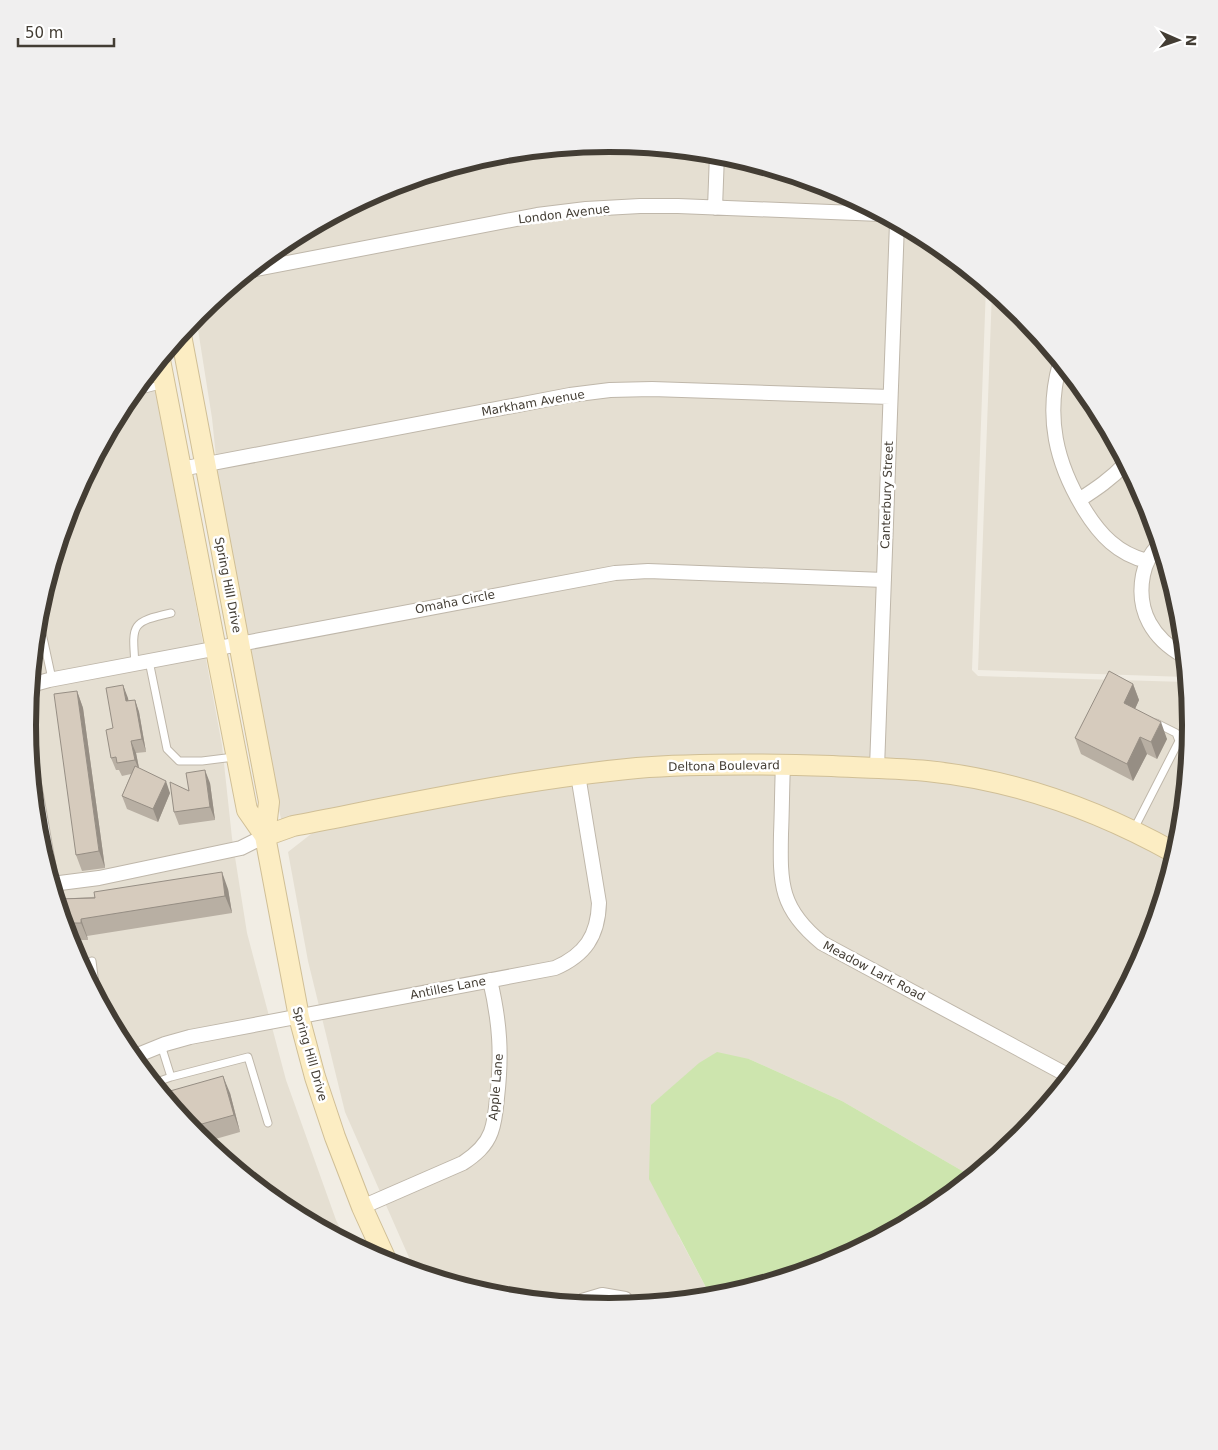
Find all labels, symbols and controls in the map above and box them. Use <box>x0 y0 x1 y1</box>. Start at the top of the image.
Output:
scale bar <box>18 15 114 47</box>
north arrow <box>1153 15 1203 65</box>
text: 50 m <box>25 24 63 42</box>
text: N <box>1183 34 1199 47</box>
street label: London Avenue <box>517 201 611 227</box>
street label: Markham Avenue <box>480 387 586 419</box>
street label: Canterbury Street <box>878 441 896 549</box>
street label: Spring Hill Drive <box>212 536 244 634</box>
street label: Omaha Circle <box>414 587 496 617</box>
street label: Deltona Boulevard <box>668 758 780 774</box>
street label: Meadow Lark Road <box>821 938 927 1004</box>
street label: Antilles Lane <box>409 974 487 1002</box>
street label: Spring Hill Drive <box>290 1005 330 1103</box>
street label: Apple Lane <box>486 1053 506 1121</box>

